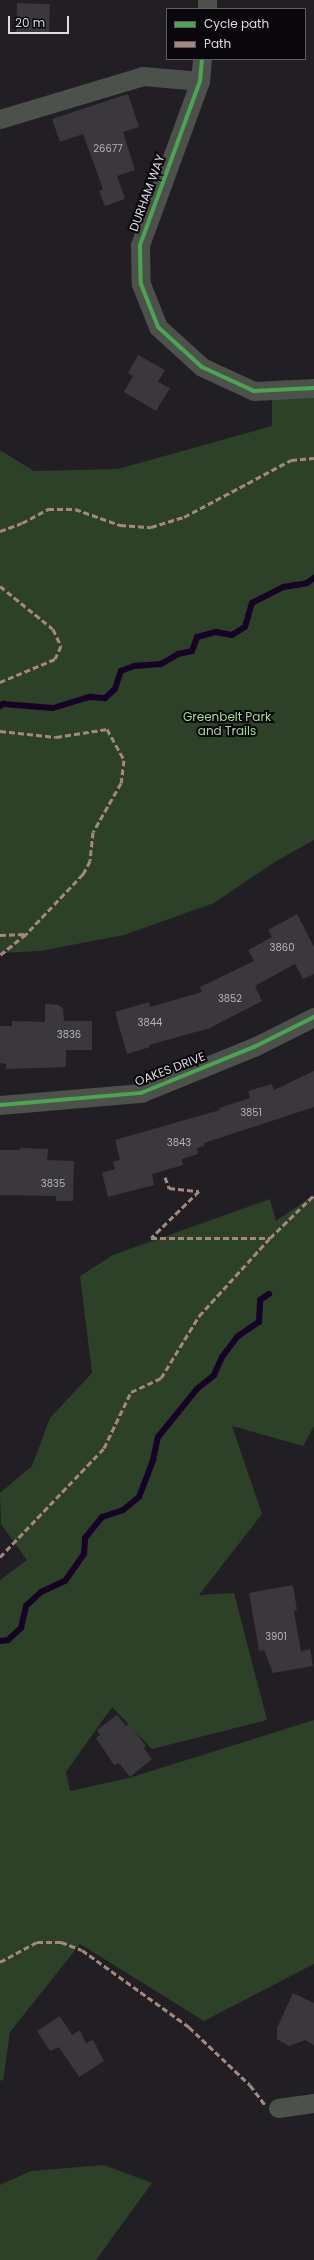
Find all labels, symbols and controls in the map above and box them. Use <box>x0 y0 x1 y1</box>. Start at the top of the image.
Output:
scale bar <box>10 8 71 34</box>
legend <box>166 8 306 60</box>
text: 20 m <box>15 14 45 31</box>
text: Cycle path <box>204 15 269 32</box>
text: Path <box>204 35 231 52</box>
house number: 26677 <box>93 143 123 155</box>
street label: DURHAM WAY <box>126 153 168 233</box>
park label: Greenbelt Park and Trails <box>183 710 271 738</box>
house number: 3860 <box>270 942 294 954</box>
house number: 3852 <box>218 993 242 1005</box>
house number: 3844 <box>138 1017 162 1029</box>
house number: 3836 <box>57 1029 81 1041</box>
street label: OAKES DRIVE <box>133 1049 207 1089</box>
house number: 3851 <box>240 1107 262 1119</box>
house number: 3843 <box>167 1137 191 1149</box>
house number: 3835 <box>41 1178 65 1190</box>
house number: 3901 <box>265 1631 287 1643</box>

